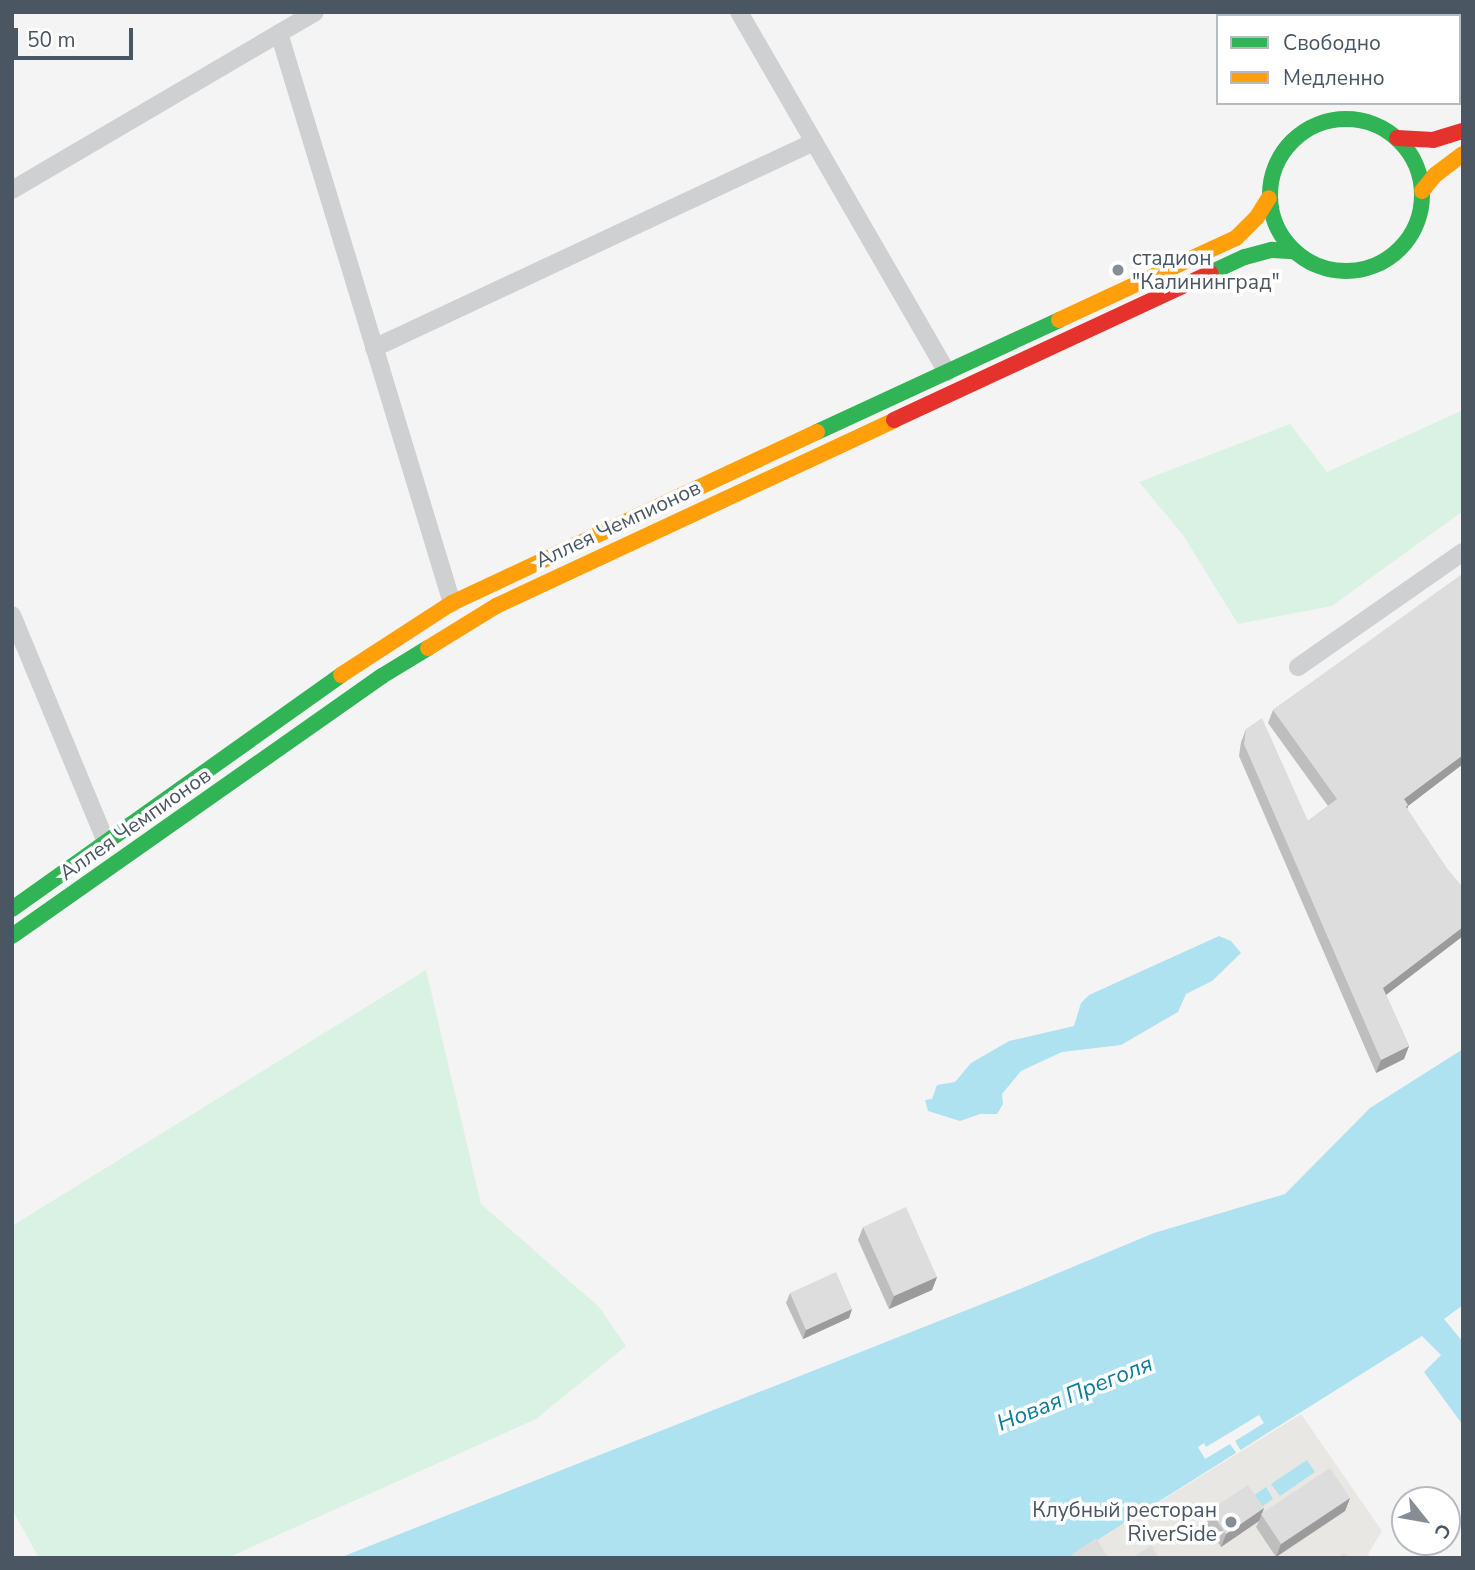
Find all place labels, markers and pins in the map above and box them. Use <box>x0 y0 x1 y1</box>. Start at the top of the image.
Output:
place label: стадион "Калининград" <box>1132 245 1280 295</box>
marker: стадион "Калининград" <box>1110 262 1126 278</box>
place label: Клубный ресторан RiverSide <box>1032 1497 1217 1547</box>
marker: Клубный ресторан RiverSide <box>1223 1514 1239 1530</box>

